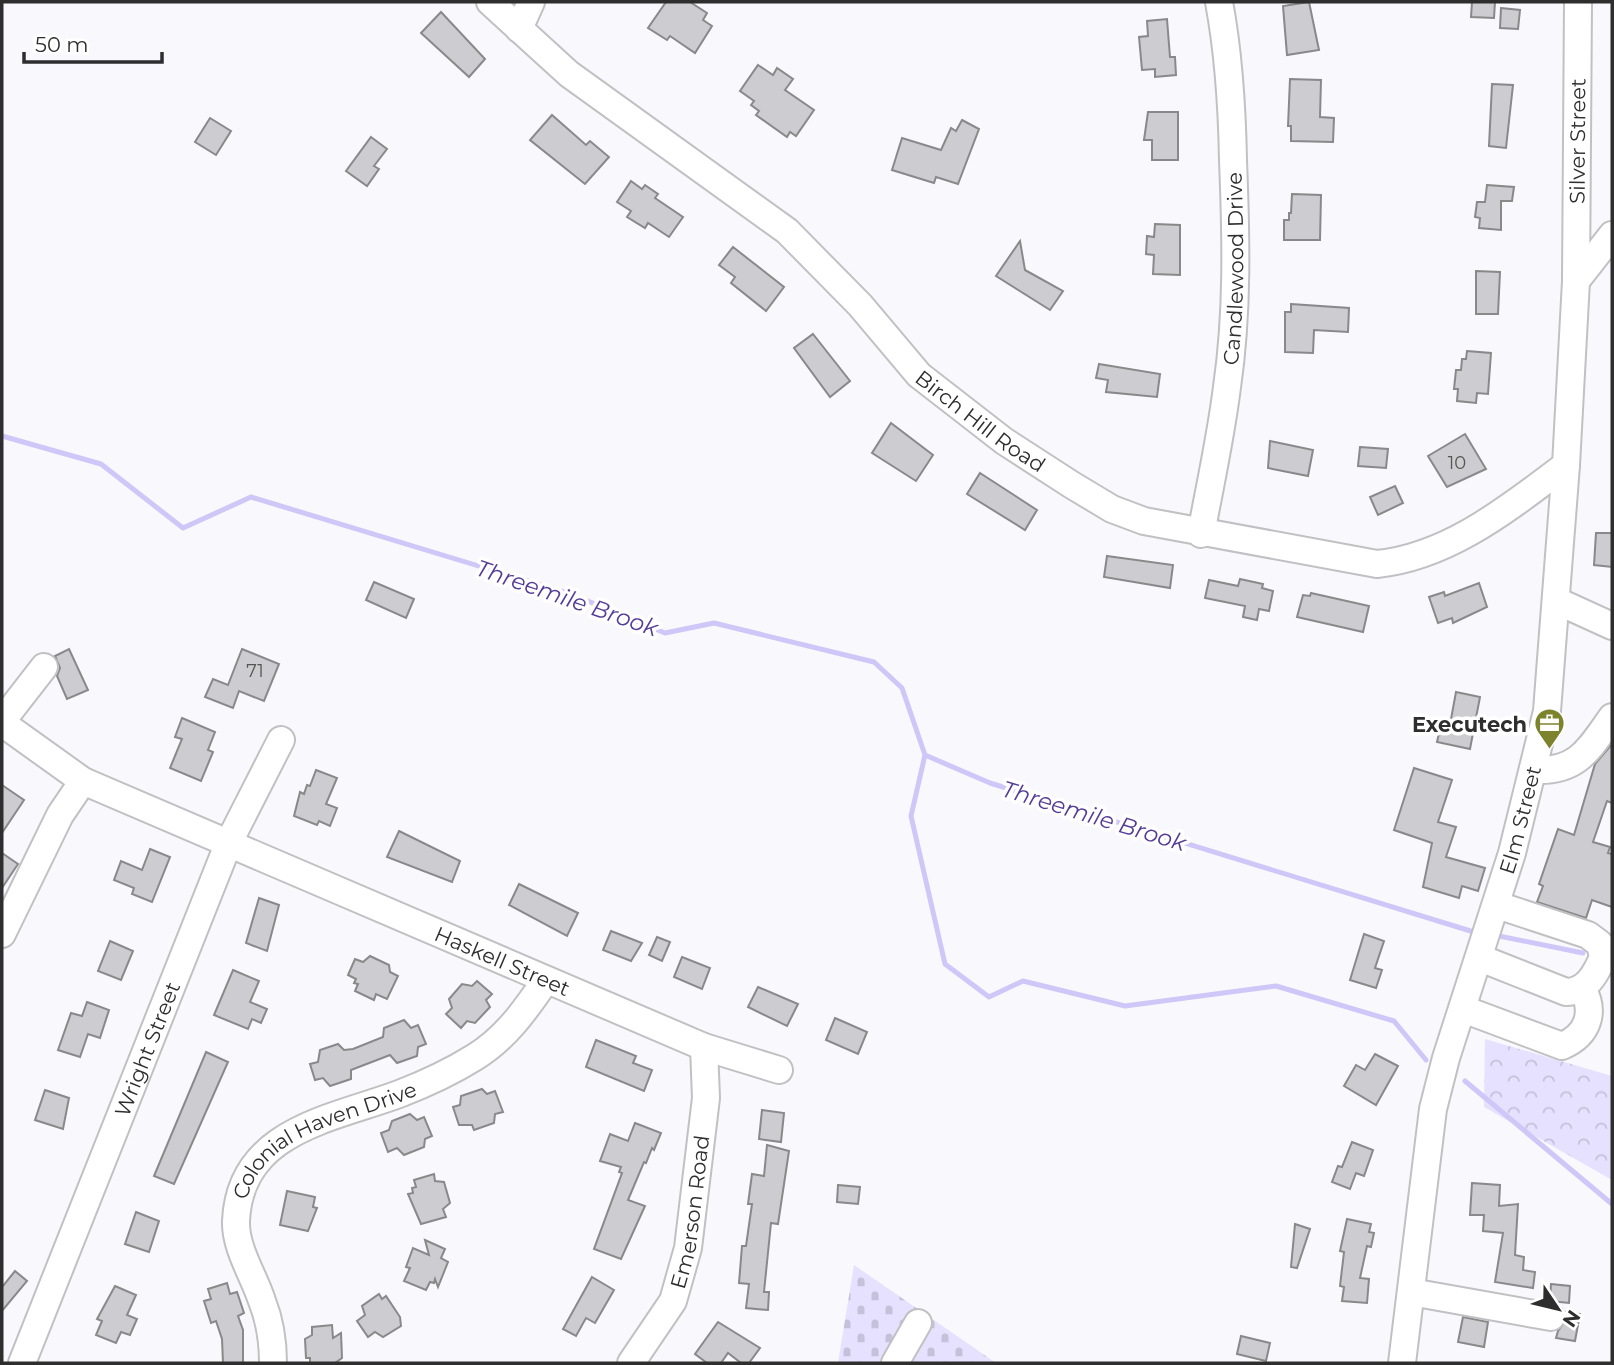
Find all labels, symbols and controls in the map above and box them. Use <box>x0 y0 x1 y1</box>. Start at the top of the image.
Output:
scale bar <box>24 21 163 65</box>
text: 50 m <box>35 32 89 57</box>
street label: Silver Street <box>1564 78 1590 204</box>
street label: Candlewood Drive <box>1217 172 1248 366</box>
street label: Birch Hill Road <box>911 365 1050 477</box>
house number: 10 <box>1448 452 1466 474</box>
water label: Threemile Brook <box>472 554 663 643</box>
house number: 71 <box>246 660 264 682</box>
office icon: Executech <box>1533 707 1567 751</box>
place label: Executech <box>1412 712 1527 737</box>
street label: Elm Street <box>1494 763 1546 877</box>
water label: Threemile Brook <box>999 775 1191 858</box>
street label: Haskell Street <box>431 921 574 1001</box>
street label: Wright Street <box>109 978 185 1120</box>
street label: Colonial Haven Drive <box>227 1076 420 1202</box>
street label: Emerson Road <box>665 1134 714 1292</box>
north arrow <box>1523 1274 1593 1344</box>
text: N <box>1558 1306 1585 1331</box>

